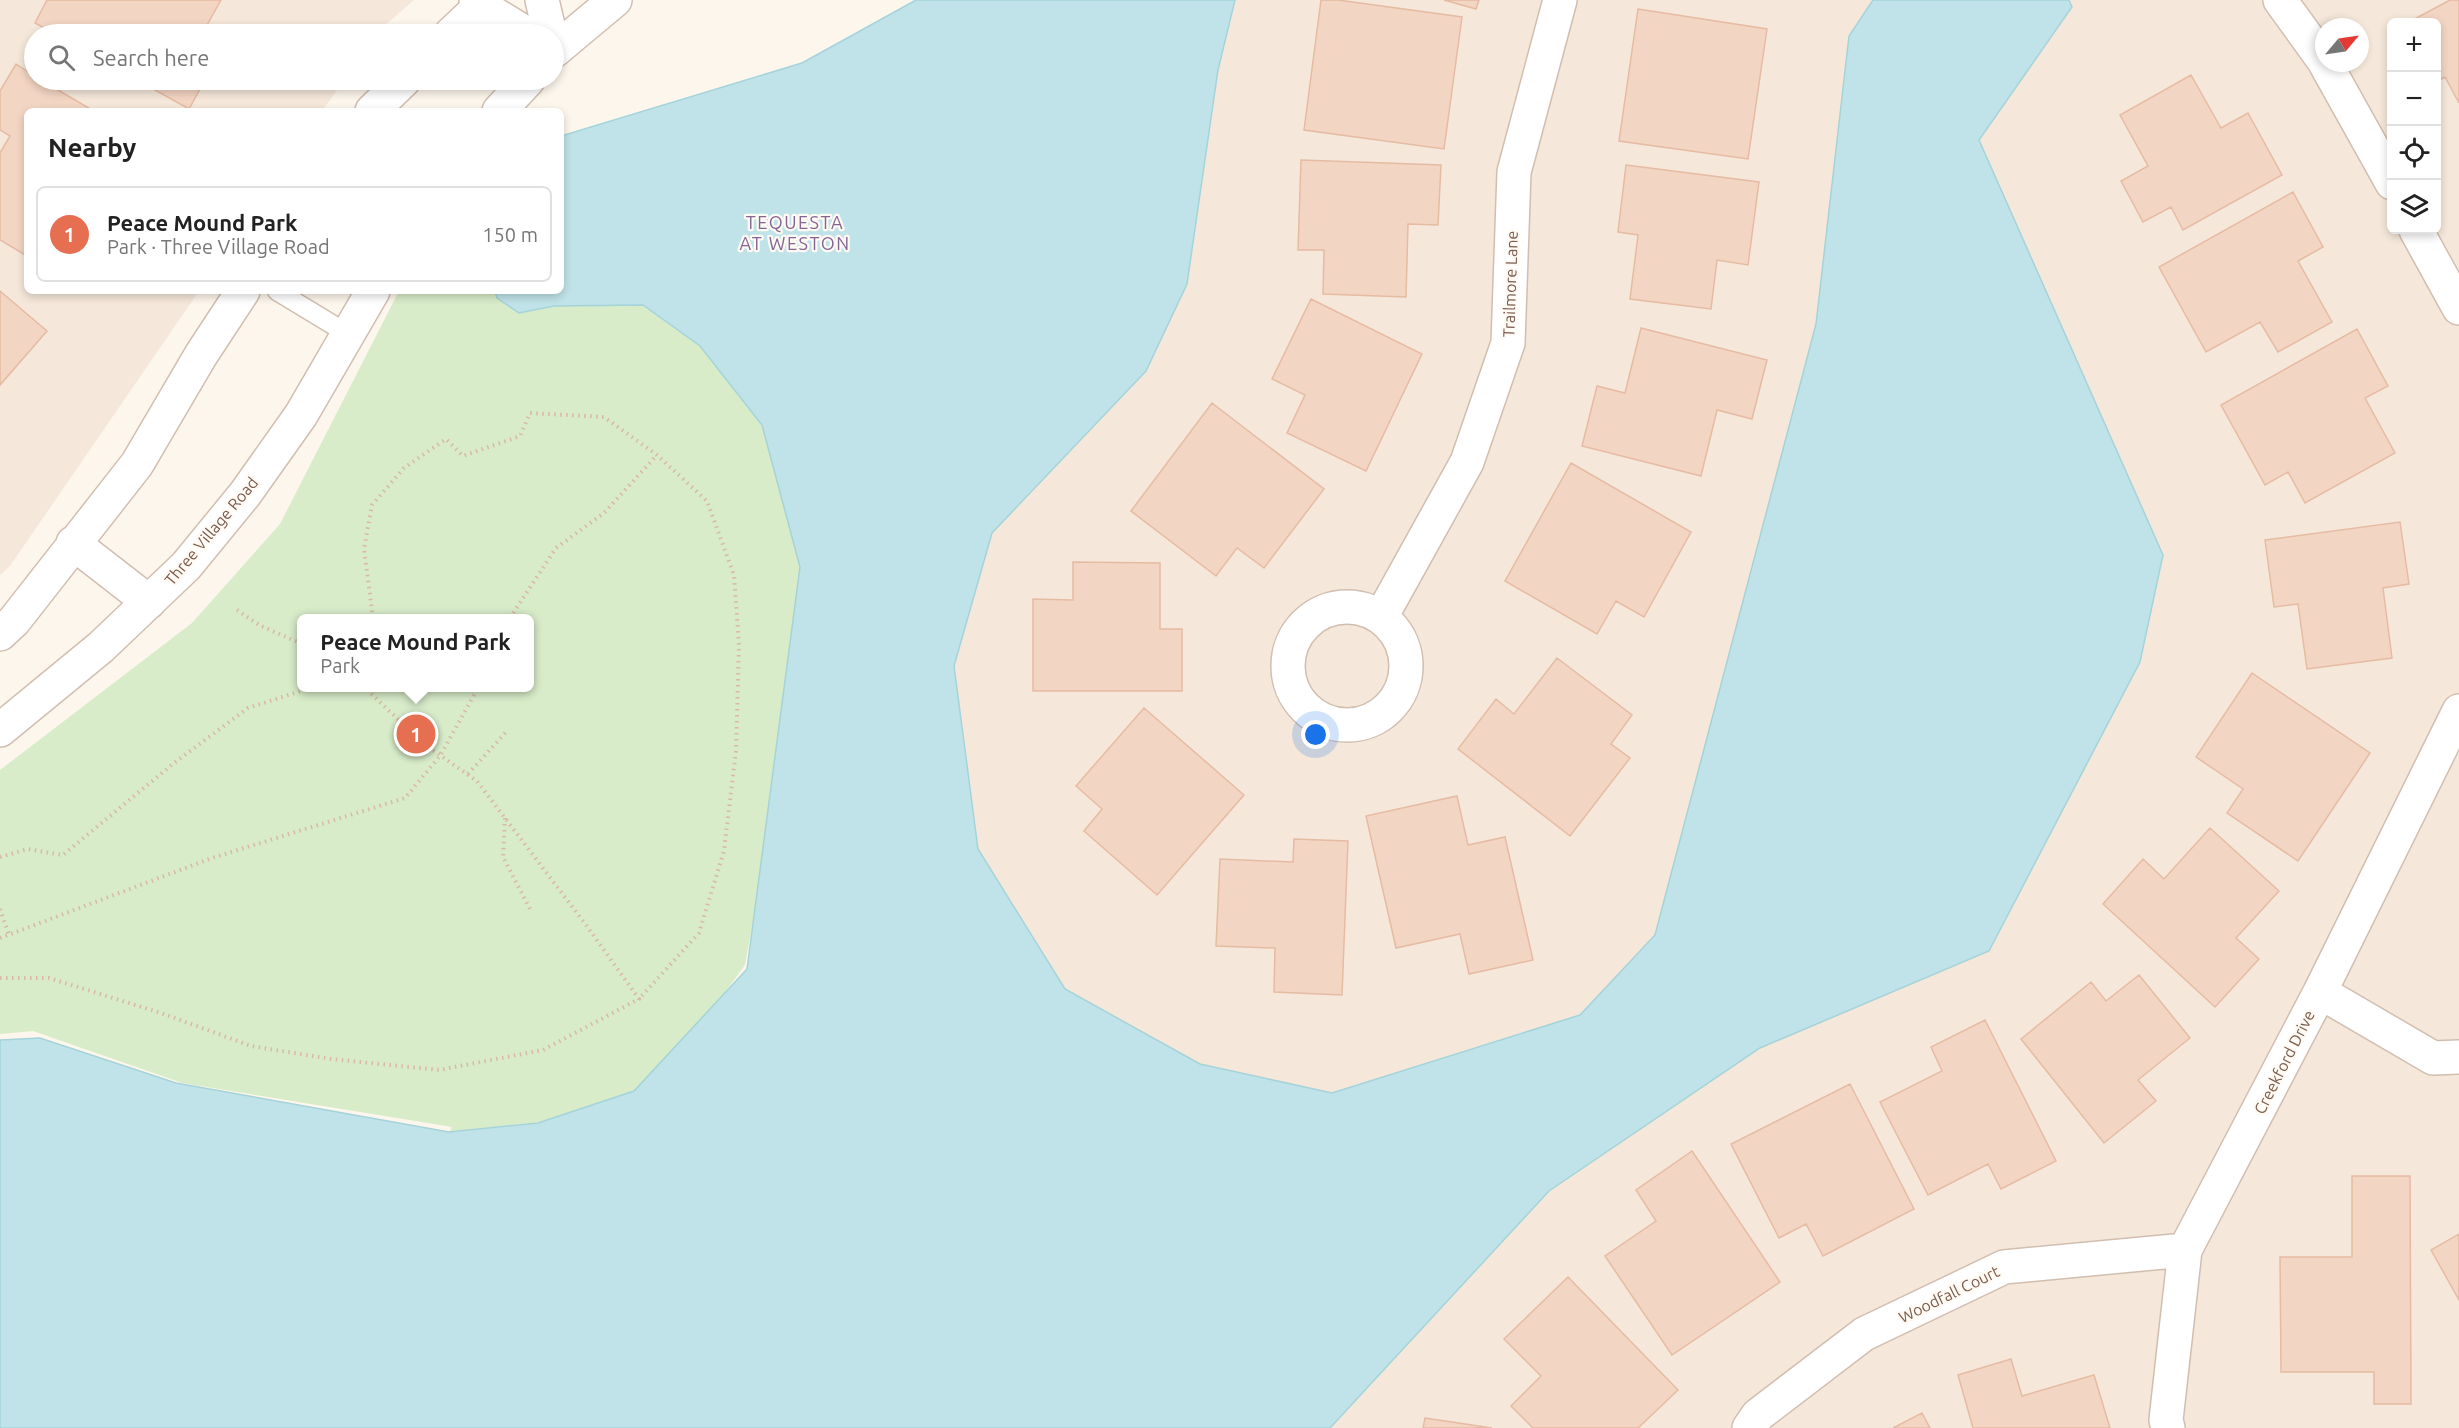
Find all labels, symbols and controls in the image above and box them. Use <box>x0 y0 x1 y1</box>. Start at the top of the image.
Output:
north arrow <box>2315 18 2369 72</box>
map controls <box>2387 18 2441 234</box>
button: + <box>2387 18 2441 72</box>
search box <box>24 24 564 90</box>
icon: search <box>45 41 78 74</box>
text: Search here <box>93 45 209 70</box>
button: − <box>2387 72 2441 126</box>
button: locate <box>2387 126 2441 180</box>
text: Nearby <box>48 133 136 162</box>
button: layers <box>2387 180 2441 234</box>
text: Peace Mound Park <box>107 210 297 235</box>
district label: TEQUESTA AT WESTON <box>740 212 851 253</box>
text: 1 <box>64 223 75 246</box>
text: 150 m <box>482 223 538 246</box>
street label: Trailmore Lane <box>1499 230 1521 338</box>
text: Park · Three Village Road <box>107 235 330 258</box>
street label: Three Village Road <box>161 473 261 589</box>
popup <box>297 614 534 692</box>
text: Peace Mound Park <box>320 629 511 654</box>
text: Park <box>320 654 360 677</box>
pin: 1 <box>396 712 436 756</box>
your location <box>1301 720 1330 749</box>
street label: Creekford Drive <box>2250 1007 2318 1117</box>
street label: Woodfall Court <box>1896 1262 2003 1326</box>

